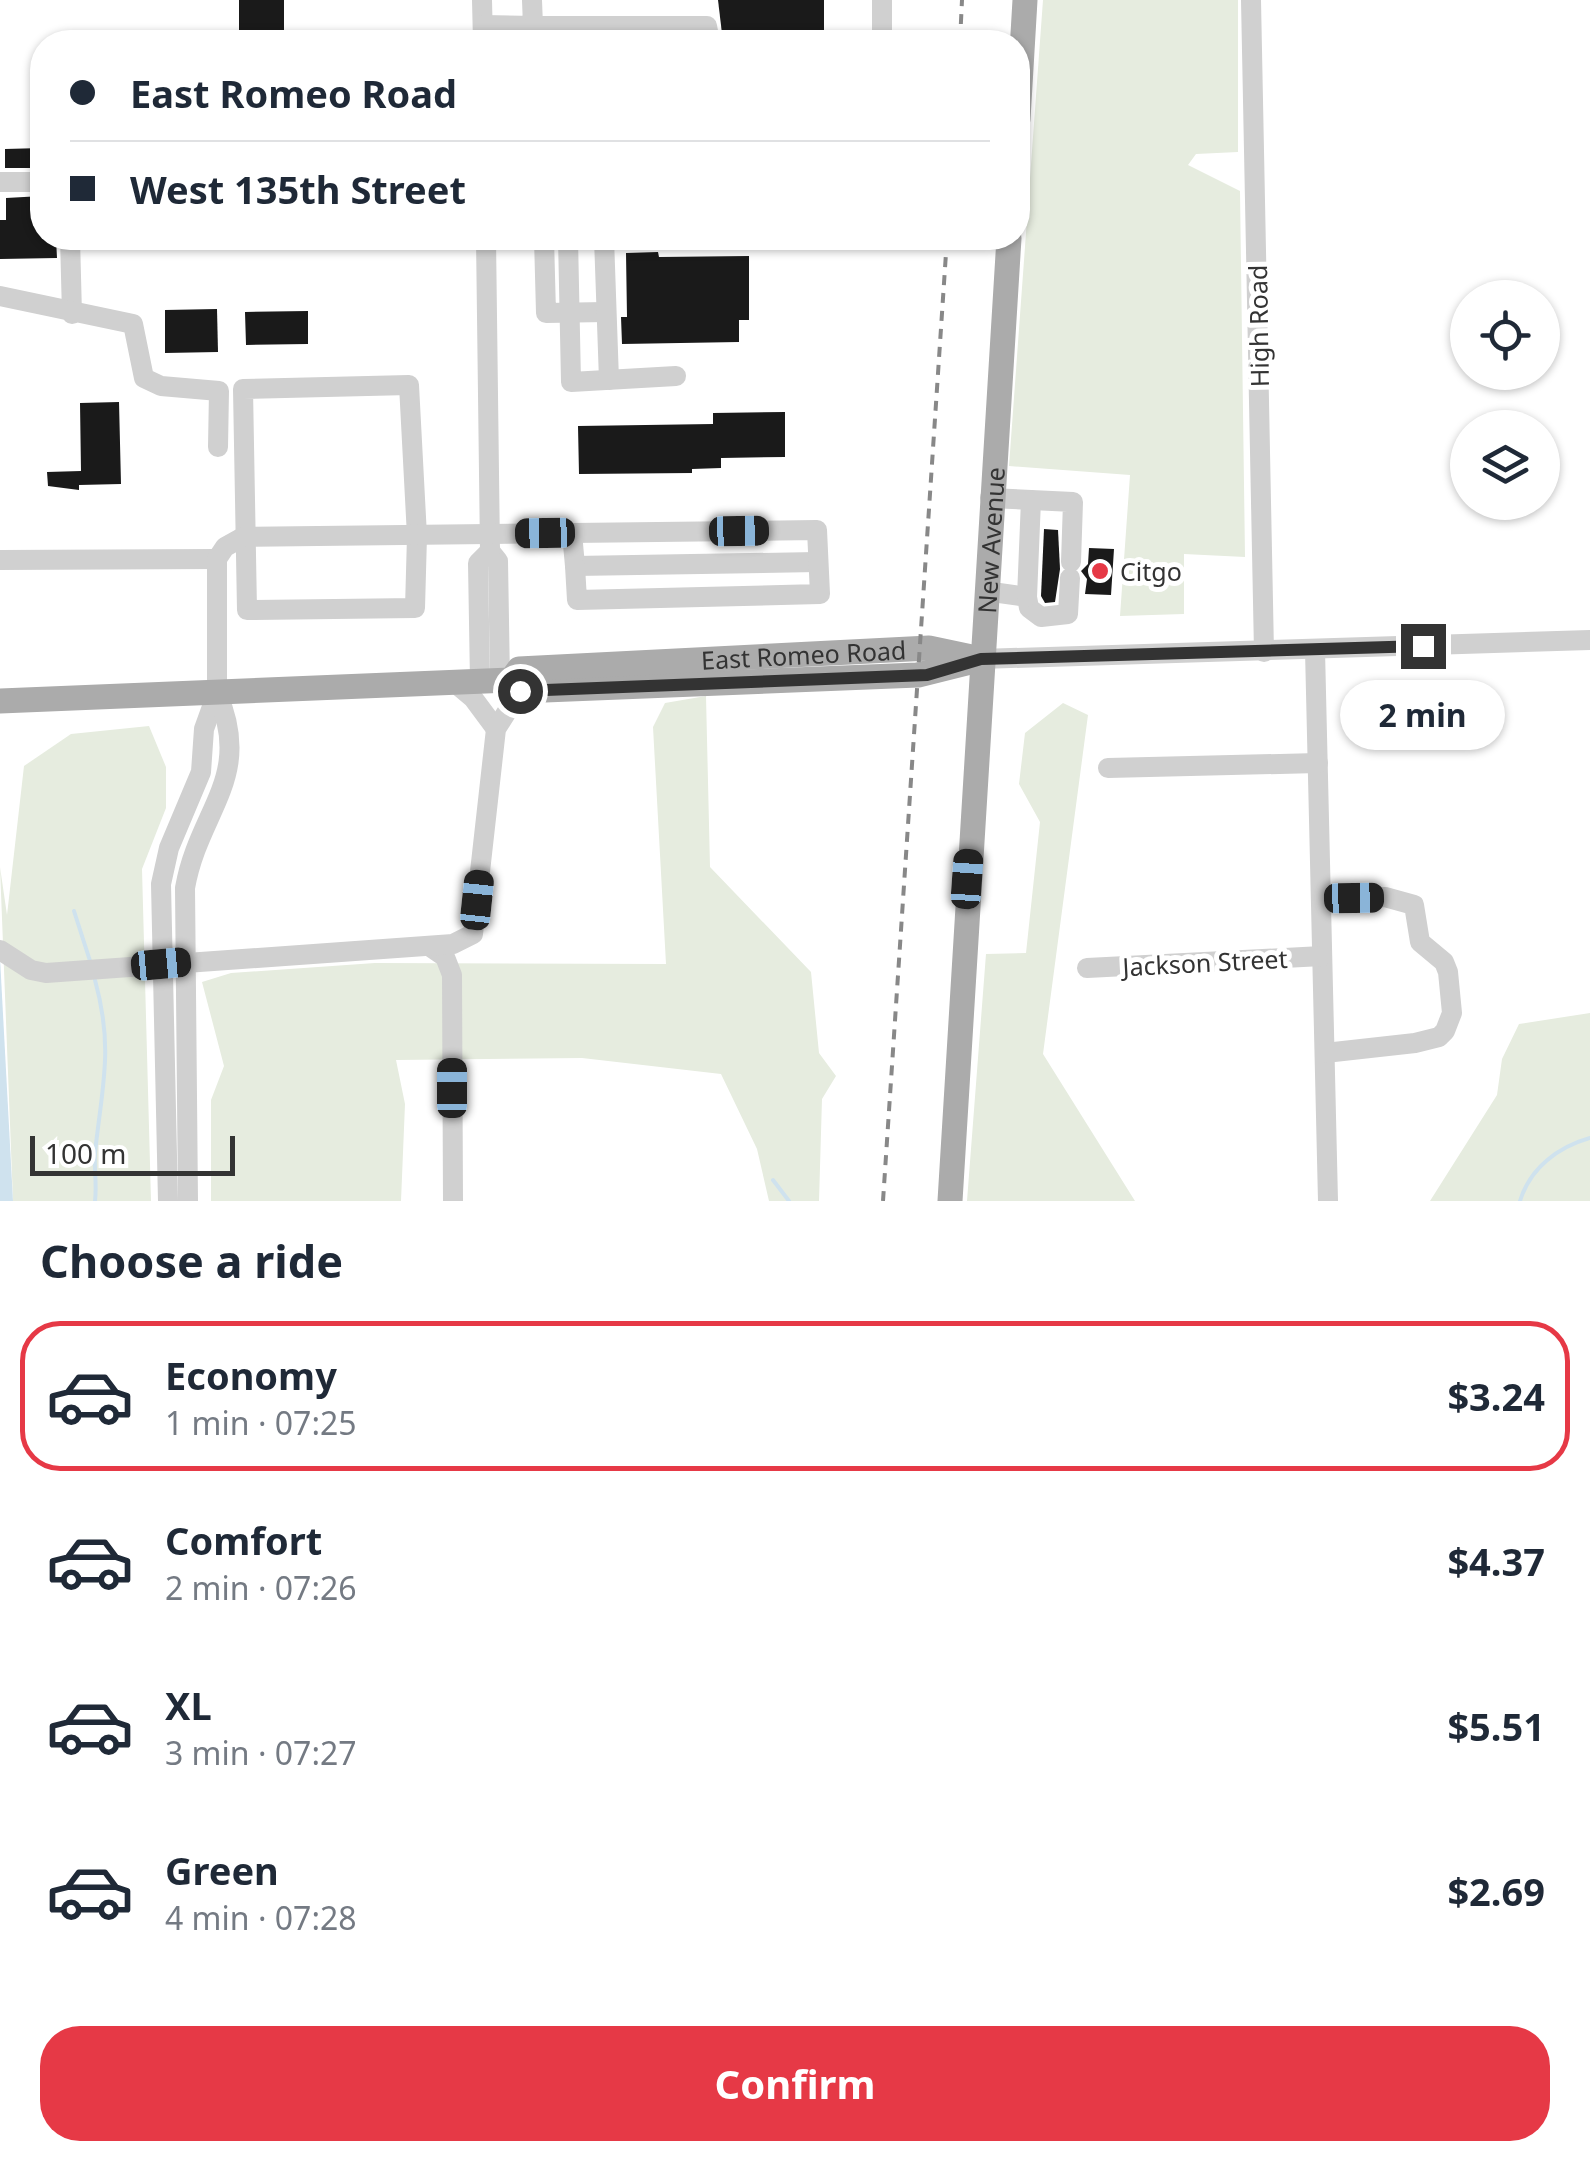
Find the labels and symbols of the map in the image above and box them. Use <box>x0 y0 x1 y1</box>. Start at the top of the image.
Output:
street label: High Road <box>1240 265 1276 387</box>
street label: New Avenue <box>969 466 1012 614</box>
car <box>709 515 769 547</box>
car <box>515 517 575 549</box>
place label: Citgo <box>1120 554 1182 588</box>
marker: Citgo <box>1089 560 1111 582</box>
route end <box>1401 624 1446 669</box>
street label: East Romeo Road <box>700 632 907 677</box>
route start <box>498 669 543 714</box>
callout: 2 min <box>1340 681 1506 751</box>
car <box>950 848 984 910</box>
car <box>459 869 495 931</box>
car <box>1324 882 1384 914</box>
street label: Jackson Street <box>1120 941 1288 983</box>
car <box>130 946 192 982</box>
car <box>437 1058 467 1118</box>
scale bar <box>30 1131 235 1176</box>

